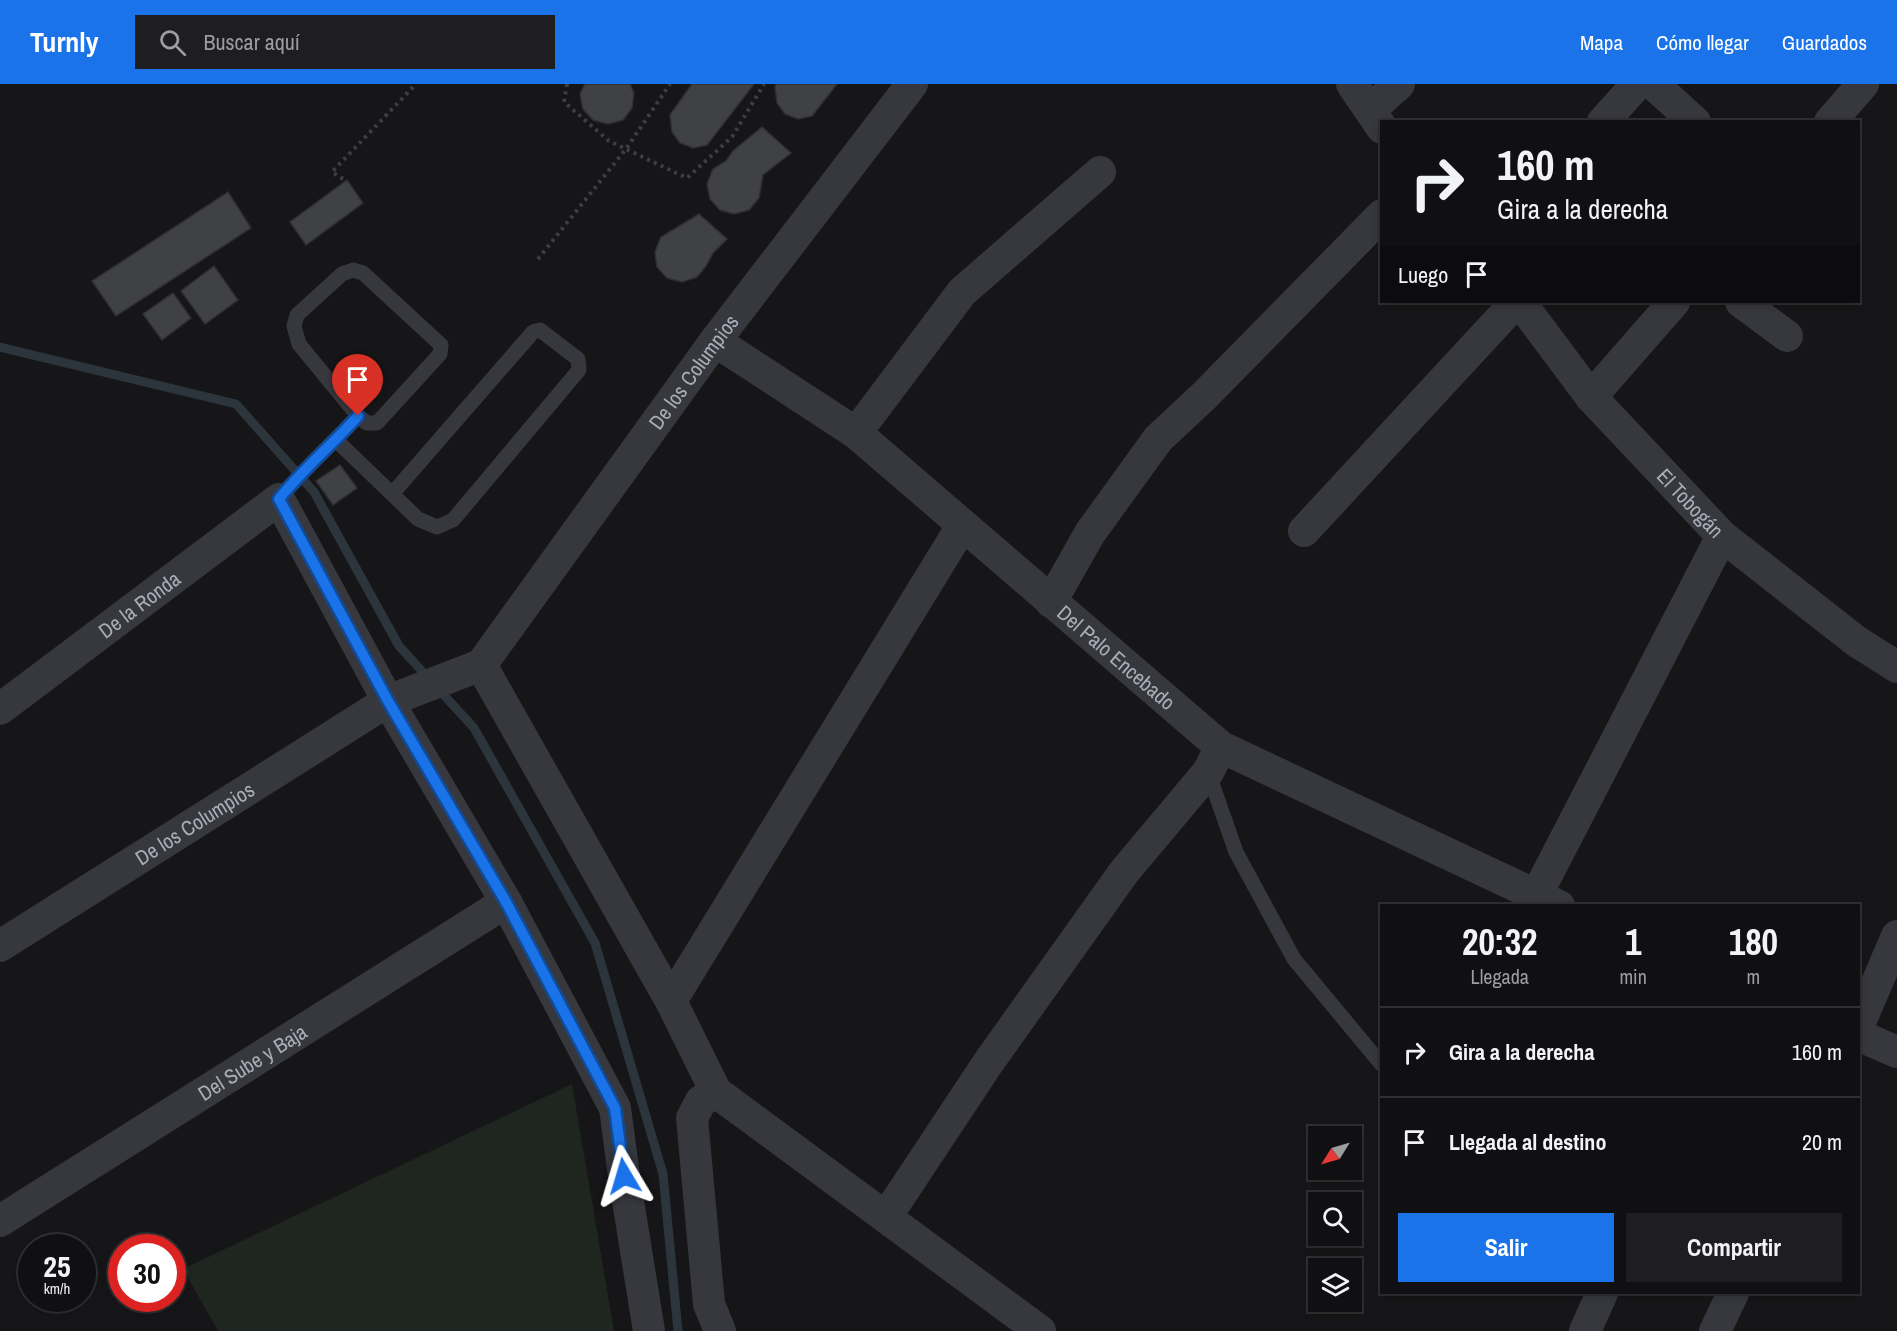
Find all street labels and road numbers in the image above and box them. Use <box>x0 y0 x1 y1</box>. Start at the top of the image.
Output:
street label: De los Columpios <box>641 308 745 435</box>
street label: El Tobogán <box>1651 462 1731 544</box>
street label: De la Ronda <box>92 564 186 645</box>
street label: Del Palo Encebado <box>1051 598 1182 716</box>
street label: De los Columpios <box>129 775 260 872</box>
street label: Del Sube y Baja <box>192 1017 312 1107</box>

